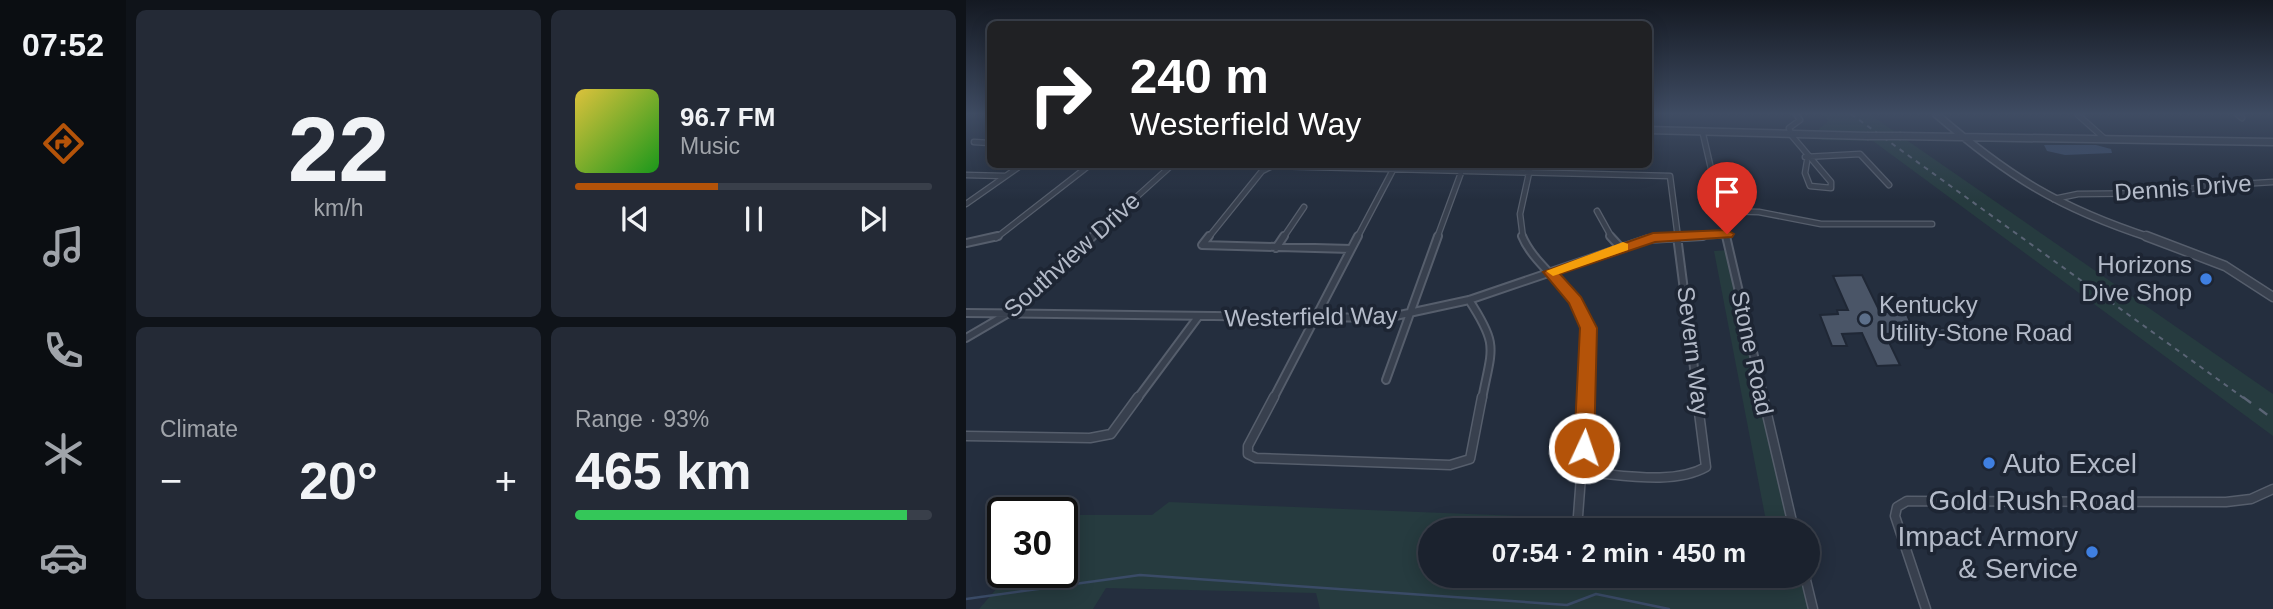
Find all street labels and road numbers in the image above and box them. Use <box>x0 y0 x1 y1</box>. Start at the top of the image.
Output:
street label: Dennis Drive <box>2113 169 2252 206</box>
street label: Southview Drive <box>998 187 1145 323</box>
street label: Severn Way <box>1672 285 1715 417</box>
street label: Stone Road <box>1726 288 1779 418</box>
street label: Westerfield Way <box>1224 301 1398 332</box>
street label: Gold Rush Road <box>1928 485 2136 516</box>

